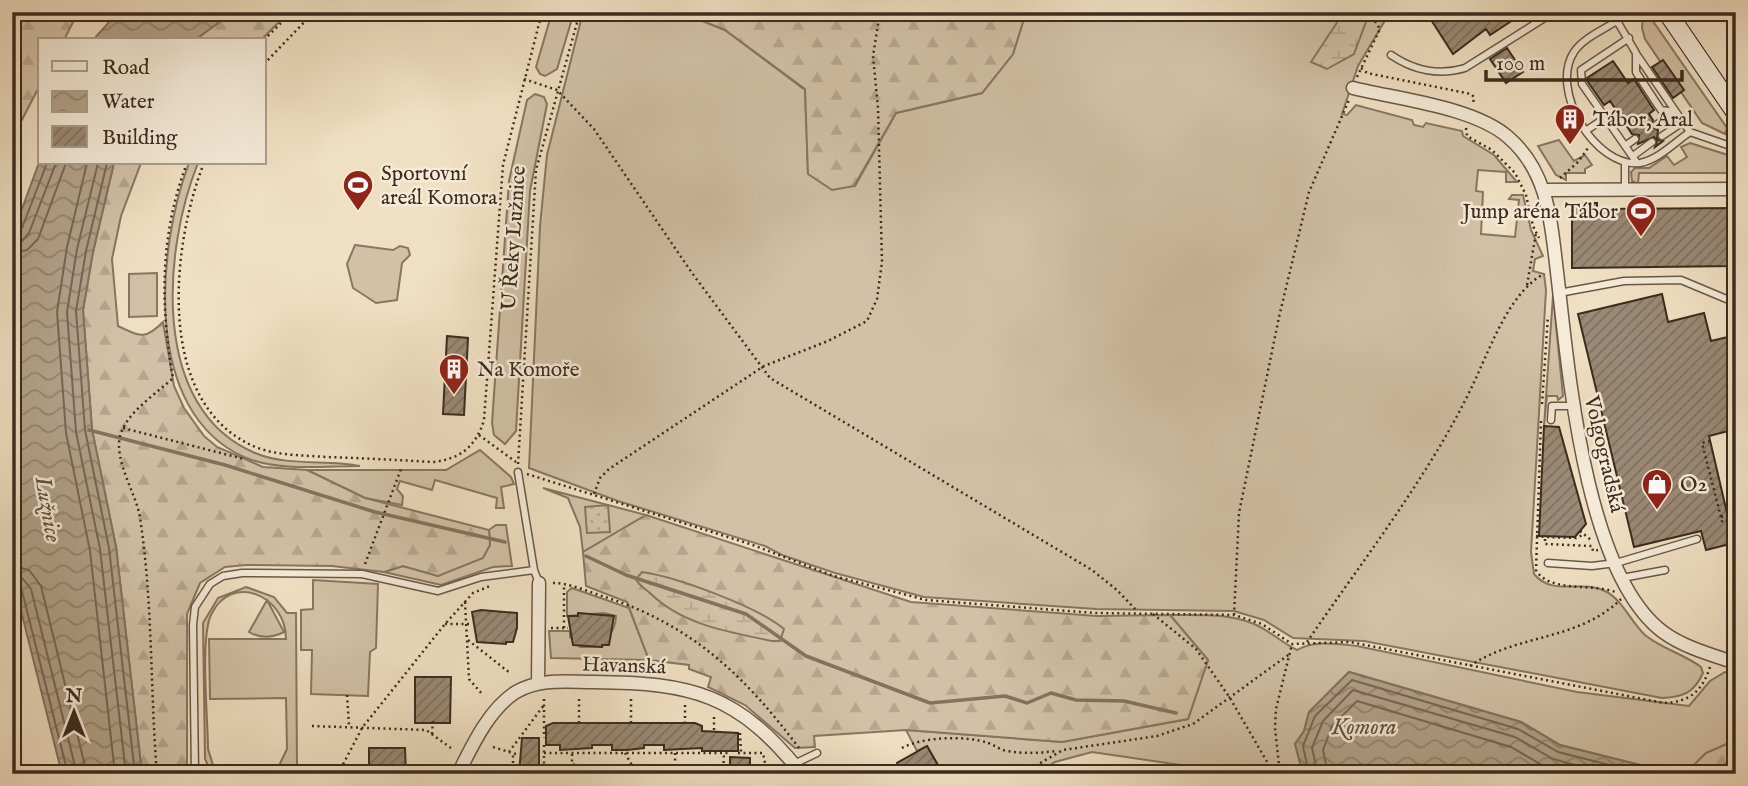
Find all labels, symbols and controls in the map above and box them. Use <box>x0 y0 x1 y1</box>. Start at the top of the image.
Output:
legend <box>38 38 266 164</box>
scale bar <box>1486 38 1682 82</box>
text: 100 m <box>1496 51 1545 78</box>
text: Road <box>102 55 150 82</box>
text: Water <box>102 89 155 116</box>
building icon: Tábor, Aral <box>1553 102 1587 146</box>
place label: Tábor, Aral <box>1593 107 1693 134</box>
text: Building <box>102 125 178 152</box>
place label: Sportovní areál Komora <box>381 161 498 212</box>
street label: U Řeky Lužnice <box>495 164 533 311</box>
sports icon: Sportovní areál Komora <box>341 168 375 212</box>
sports icon: Jump aréna Tábor <box>1624 194 1658 238</box>
place label: Jump aréna Tábor <box>1460 199 1618 226</box>
building icon: Na Komoře <box>437 352 471 396</box>
place label: Na Komoře <box>477 357 580 384</box>
street label: Volgogradská <box>1577 392 1630 516</box>
shop icon: O2 <box>1640 467 1674 511</box>
place label: O2 <box>1680 472 1707 499</box>
water label: Lužnice <box>27 473 68 545</box>
street label: Havanská <box>581 652 667 681</box>
north arrow <box>38 678 108 748</box>
text: N <box>65 685 83 709</box>
water label: Komora <box>1330 713 1397 742</box>

